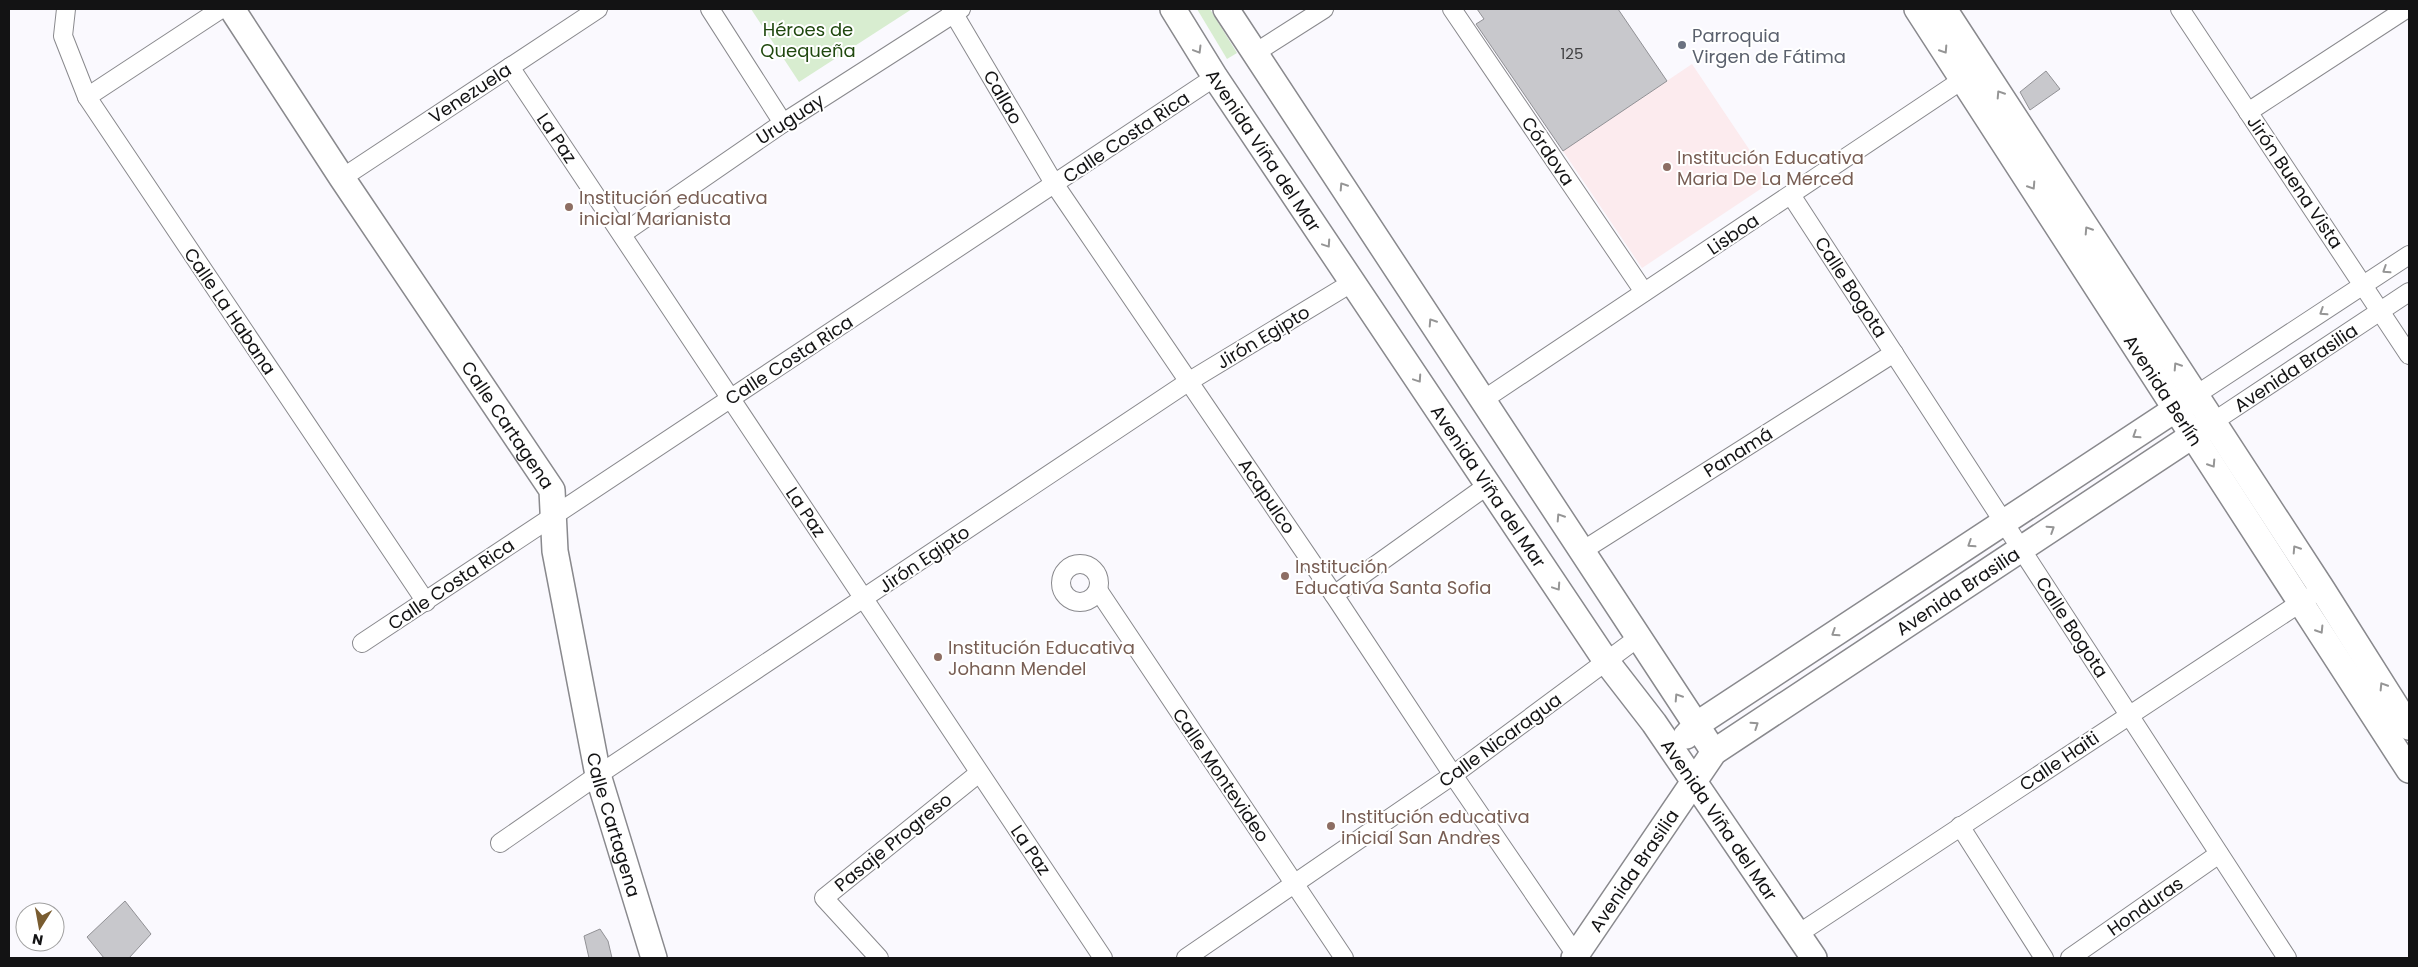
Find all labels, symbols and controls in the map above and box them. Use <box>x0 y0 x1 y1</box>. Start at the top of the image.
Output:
park label: Héroes de Quequeña <box>760 17 856 63</box>
place label: Parroquia Virgen de Fátima <box>1692 23 1846 69</box>
marker: Parroquia Virgen de Fátima <box>1676 39 1688 51</box>
house number: 125 <box>1561 43 1583 64</box>
one-way arrow <box>1937 44 1947 53</box>
one-way arrow <box>1192 45 1202 54</box>
street label: Venezuela <box>424 57 516 129</box>
street label: Avenida Viña del Mar <box>1201 64 1328 237</box>
street label: Callao <box>978 65 1028 129</box>
street label: Calle Costa Rica <box>1058 85 1194 189</box>
street label: Uruguay <box>751 88 829 150</box>
one-way arrow <box>1996 90 2006 99</box>
street label: La Paz <box>531 108 583 168</box>
street label: Jirón Buena Vista <box>2241 111 2349 253</box>
street label: Córdova <box>1516 112 1580 190</box>
place label: Institución Educativa Maria De La Merced <box>1677 145 1864 191</box>
marker: Institución Educativa Maria De La Merced <box>1661 161 1673 173</box>
one-way arrow <box>2026 180 2035 190</box>
one-way arrow <box>1340 183 1349 192</box>
place label: Institución educativa inicial Marianista <box>579 185 768 231</box>
marker: Institución educativa inicial Marianista <box>563 201 575 213</box>
street label: Lisboa <box>1702 208 1764 260</box>
one-way arrow <box>2085 226 2095 235</box>
street label: Calle Bogota <box>1809 232 1893 342</box>
one-way arrow <box>1321 238 1330 248</box>
street label: Calle La Habana <box>178 243 282 379</box>
one-way arrow <box>2383 264 2392 273</box>
street label: Jirón Egipto <box>1212 299 1314 375</box>
one-way arrow <box>2319 306 2328 315</box>
street label: Calle Costa Rica <box>720 309 858 411</box>
street label: Avenida Brasilia <box>2229 317 2362 417</box>
one-way arrow <box>1429 319 1439 328</box>
street label: Avenida Berlín <box>2118 330 2209 451</box>
street label: Calle Cartagena <box>456 356 560 494</box>
one-way arrow <box>2174 363 2183 372</box>
one-way arrow <box>1411 374 1421 383</box>
street label: Avenida Viña del Mar <box>1425 400 1552 572</box>
street label: Panamá <box>1699 421 1777 483</box>
one-way arrow <box>2132 429 2141 438</box>
street label: Acapulco <box>1233 453 1301 539</box>
one-way arrow <box>2206 459 2216 468</box>
street label: La Paz <box>780 482 832 542</box>
one-way arrow <box>1557 513 1566 522</box>
street label: Jirón Egipto <box>874 519 974 599</box>
one-way arrow <box>2045 526 2054 535</box>
street label: Calle Costa Rica <box>383 532 519 636</box>
one-way arrow <box>1967 538 1977 547</box>
street label: Avenida Brasilia <box>1891 541 2024 641</box>
one-way arrow <box>2293 545 2302 554</box>
place label: Institución Educativa Santa Sofia <box>1295 554 1491 600</box>
marker: Institución Educativa Santa Sofia <box>1279 570 1291 582</box>
street label: Calle Bogota <box>2030 572 2114 682</box>
one-way arrow <box>1550 582 1560 591</box>
one-way arrow <box>2313 624 2323 633</box>
one-way arrow <box>1832 627 1841 637</box>
place label: Institución Educativa Johann Mendel <box>948 635 1135 681</box>
marker: Institución Educativa Johann Mendel <box>932 651 944 663</box>
one-way arrow <box>2380 682 2389 691</box>
street label: Calle Nicaragua <box>1434 687 1566 793</box>
one-way arrow <box>1674 693 1684 702</box>
street label: Calle Montevideo <box>1167 703 1275 847</box>
one-way arrow <box>1749 722 1758 731</box>
street label: Calle Haiti <box>2014 725 2104 797</box>
street label: Avenida Viña del Mar <box>1656 734 1784 906</box>
street label: Calle Cartagena <box>581 750 647 900</box>
street label: Pasaje Progreso <box>829 787 957 897</box>
place label: Institución educativa inicial San Andres <box>1341 804 1530 850</box>
street label: Avenida Brasilia <box>1583 804 1684 937</box>
street label: La Paz <box>1005 820 1057 880</box>
marker: Institución educativa inicial San Andres <box>1325 820 1337 832</box>
street label: Honduras <box>2102 871 2188 941</box>
north arrow <box>15 902 65 952</box>
text: N <box>30 929 45 951</box>

